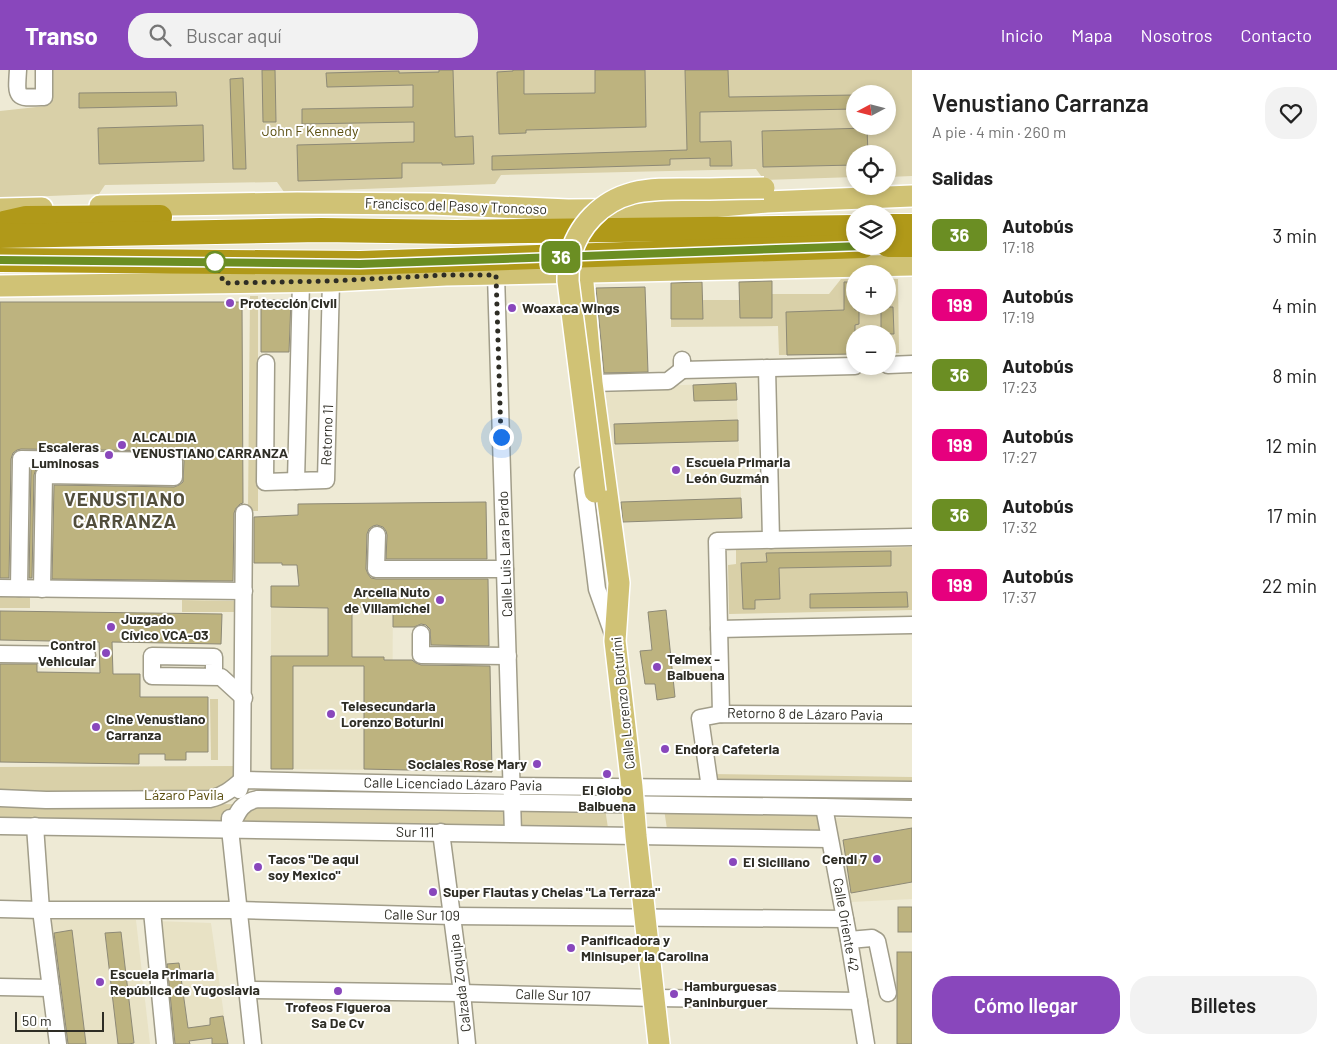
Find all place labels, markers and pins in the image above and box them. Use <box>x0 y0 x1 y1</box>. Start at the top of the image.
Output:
unlabelled marker <box>204 251 226 273</box>
place label: Protección Civil <box>240 294 337 311</box>
marker: Protección Civil <box>224 297 236 309</box>
place label: Woaxaca Wings <box>522 299 620 316</box>
marker: Woaxaca Wings <box>506 302 518 314</box>
place label: ALCALDIA VENUSTIANO CARRANZA <box>132 428 289 461</box>
place label: Escaleras Luminosas <box>31 438 99 471</box>
marker: ALCALDIA VENUSTIANO CARRANZA <box>116 439 128 451</box>
marker: Escaleras Luminosas <box>103 449 115 461</box>
place label: Escuela Primaria León Guzmán <box>686 453 790 486</box>
marker: Escuela Primaria León Guzmán <box>670 464 682 476</box>
place label: Arcelia Nuto de Villamichel <box>344 583 430 616</box>
marker: Arcelia Nuto de Villamichel <box>434 594 446 606</box>
place label: Juzgado Cívico VCA-03 <box>121 610 209 643</box>
marker: Juzgado Cívico VCA-03 <box>105 621 117 633</box>
place label: Control Vehicular <box>38 636 97 669</box>
marker: Control Vehicular <box>100 647 112 659</box>
place label: Telmex - Balbuena <box>667 650 725 683</box>
marker: Telmex - Balbuena <box>651 661 663 673</box>
place label: Telesecundaria Lorenzo Boturini <box>341 697 444 730</box>
marker: Telesecundaria Lorenzo Boturini <box>325 708 337 720</box>
place label: Cine Venustiano Carranza <box>106 710 206 743</box>
marker: Cine Venustiano Carranza <box>90 721 102 733</box>
place label: Endora Cafeteria <box>675 740 779 757</box>
marker: Endora Cafeteria <box>659 743 671 755</box>
place label: Sociales Rose Mary <box>408 755 527 772</box>
marker: Sociales Rose Mary <box>531 758 543 770</box>
marker: El Globo Balbuena <box>601 768 613 780</box>
place label: El Globo Balbuena <box>578 781 636 814</box>
place label: Tacos "De aqui soy Mexico" <box>268 850 359 883</box>
place label: Cendi 7 <box>822 850 867 867</box>
place label: El Siciliano <box>743 853 810 870</box>
marker: Cendi 7 <box>871 853 883 865</box>
marker: El Siciliano <box>727 856 739 868</box>
marker: Tacos "De aqui soy Mexico" <box>252 861 264 873</box>
place label: Super Flautas y Chelas "La Terraza" <box>443 883 660 900</box>
marker: Super Flautas y Chelas "La Terraza" <box>427 886 439 898</box>
place label: Panificadora y Minisuper la Carolina <box>581 931 709 964</box>
marker: Panificadora y Minisuper la Carolina <box>565 942 577 954</box>
place label: Escuela Primaria República de Yugoslavia <box>110 965 260 998</box>
marker: Escuela Primaria República de Yugoslavia <box>94 976 106 988</box>
place label: Hamburguesas Paninburguer <box>684 977 777 1010</box>
marker: Trofeos Figueroa Sa De Cv <box>332 985 344 997</box>
marker: Hamburguesas Paninburguer <box>668 988 680 1000</box>
place label: Trofeos Figueroa Sa De Cv <box>285 998 391 1031</box>

